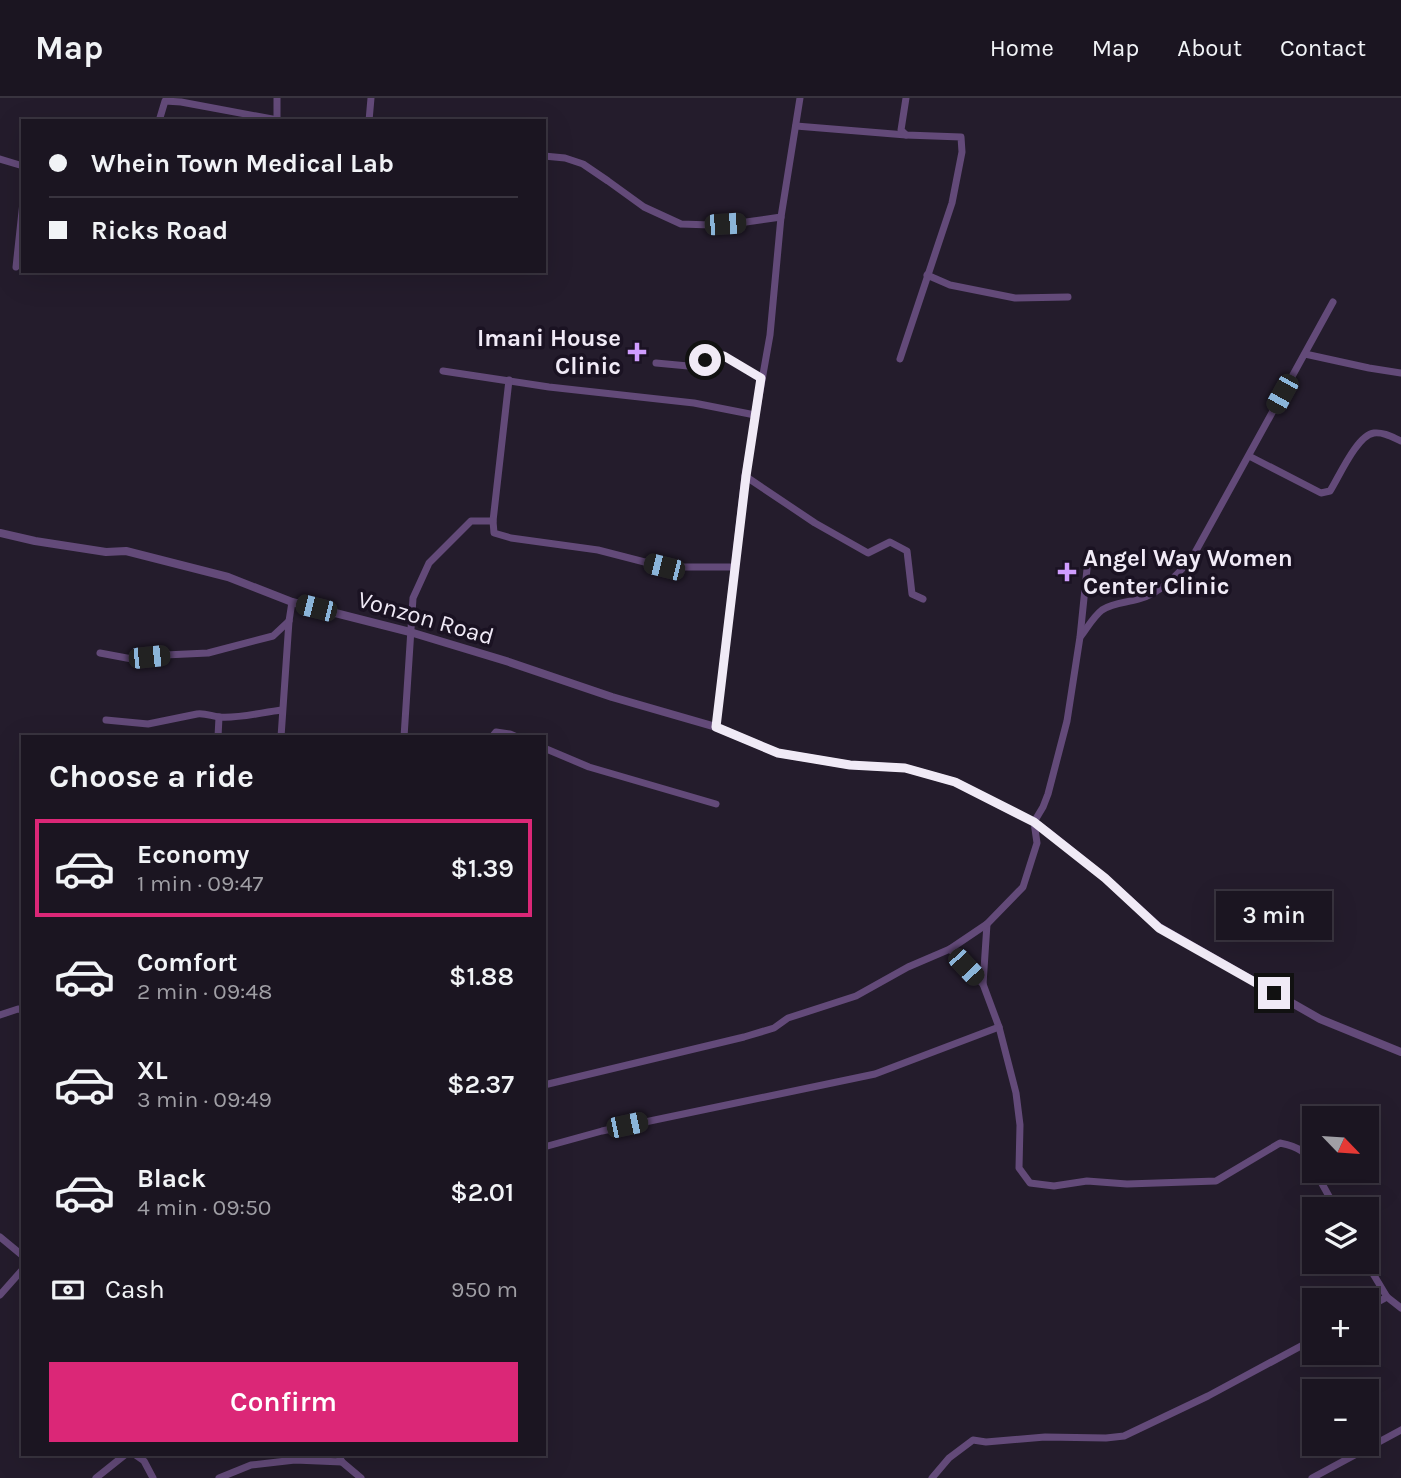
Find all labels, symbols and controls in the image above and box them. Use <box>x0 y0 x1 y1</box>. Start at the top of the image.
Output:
text: Map <box>35 29 103 67</box>
text: Home <box>990 34 1054 62</box>
text: Map <box>1092 34 1139 62</box>
text: About <box>1177 34 1242 62</box>
text: Contact <box>1280 34 1366 62</box>
text: Whein Town Medical Lab <box>91 148 394 179</box>
car <box>704 212 747 236</box>
text: Ricks Road <box>91 215 228 246</box>
place label: Imani House Clinic <box>477 324 621 380</box>
marker: Imani House Clinic <box>627 342 647 362</box>
route start <box>689 344 721 376</box>
car <box>1263 371 1302 417</box>
place label: Angel Way Women Center Clinic <box>1083 544 1293 600</box>
car <box>642 552 687 582</box>
marker: Angel Way Women Center Clinic <box>1057 562 1077 582</box>
street label: Vonzon Road <box>355 585 497 651</box>
car <box>294 593 339 623</box>
car <box>128 644 171 670</box>
text: Choose a ride <box>49 758 254 795</box>
icon: car <box>53 837 116 900</box>
text: Economy <box>137 839 249 870</box>
text: $1.39 <box>450 853 514 884</box>
text: 1 min · 09:47 <box>137 870 263 897</box>
callout: 3 min <box>1216 892 1332 940</box>
text: 3 min <box>1242 902 1306 929</box>
car <box>944 944 989 990</box>
icon: car <box>53 945 116 1008</box>
text: Comfort <box>137 947 238 978</box>
text: $1.88 <box>449 961 514 992</box>
route end <box>1258 977 1290 1009</box>
text: 2 min · 09:48 <box>137 978 272 1005</box>
icon: car <box>53 1053 116 1116</box>
text: XL <box>137 1055 168 1086</box>
text: $2.37 <box>447 1069 514 1100</box>
text: 3 min · 09:49 <box>137 1086 272 1113</box>
north arrow <box>1302 1106 1379 1183</box>
map controls <box>1302 1106 1379 1456</box>
car <box>605 1110 650 1140</box>
icon: car <box>53 1161 116 1224</box>
text: Black <box>137 1163 206 1194</box>
text: $2.01 <box>450 1177 514 1208</box>
text: 4 min · 09:50 <box>137 1194 272 1221</box>
button: layers <box>1302 1197 1379 1274</box>
icon: cash <box>49 1271 87 1309</box>
text: Cash <box>105 1274 165 1305</box>
text: 950 m <box>451 1276 518 1303</box>
button: + <box>1302 1288 1379 1365</box>
button: Confirm <box>49 1362 518 1442</box>
button: − <box>1302 1379 1379 1456</box>

